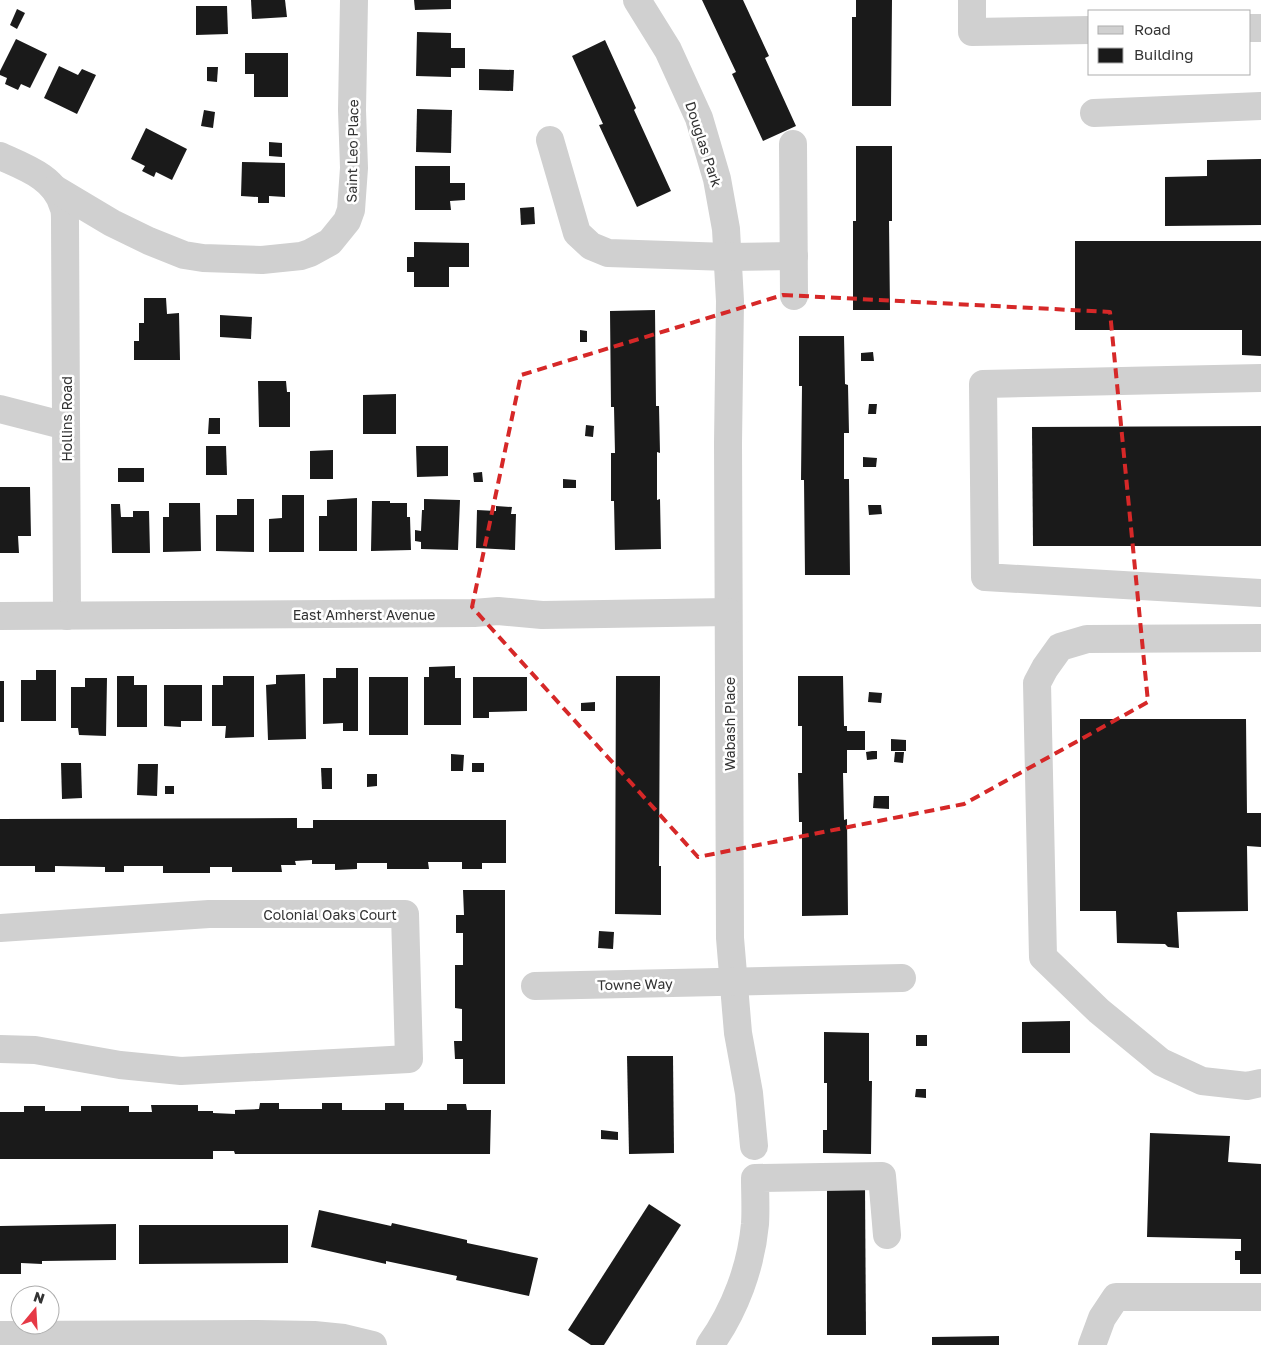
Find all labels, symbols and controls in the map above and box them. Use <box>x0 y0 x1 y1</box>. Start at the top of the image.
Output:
legend <box>1088 10 1251 75</box>
text: Road <box>1134 20 1171 38</box>
text: Building <box>1134 45 1194 63</box>
street label: Saint Leo Place <box>343 99 361 203</box>
street label: Douglas Park <box>682 99 726 189</box>
street label: Hollins Road <box>58 376 75 462</box>
street label: East Amherst Avenue <box>293 606 435 623</box>
street label: Wabash Place <box>721 677 738 771</box>
street label: Colonial Oaks Court <box>263 906 397 923</box>
street label: Towne Way <box>597 975 673 993</box>
north arrow <box>10 1285 60 1335</box>
text: N <box>31 1287 47 1307</box>

